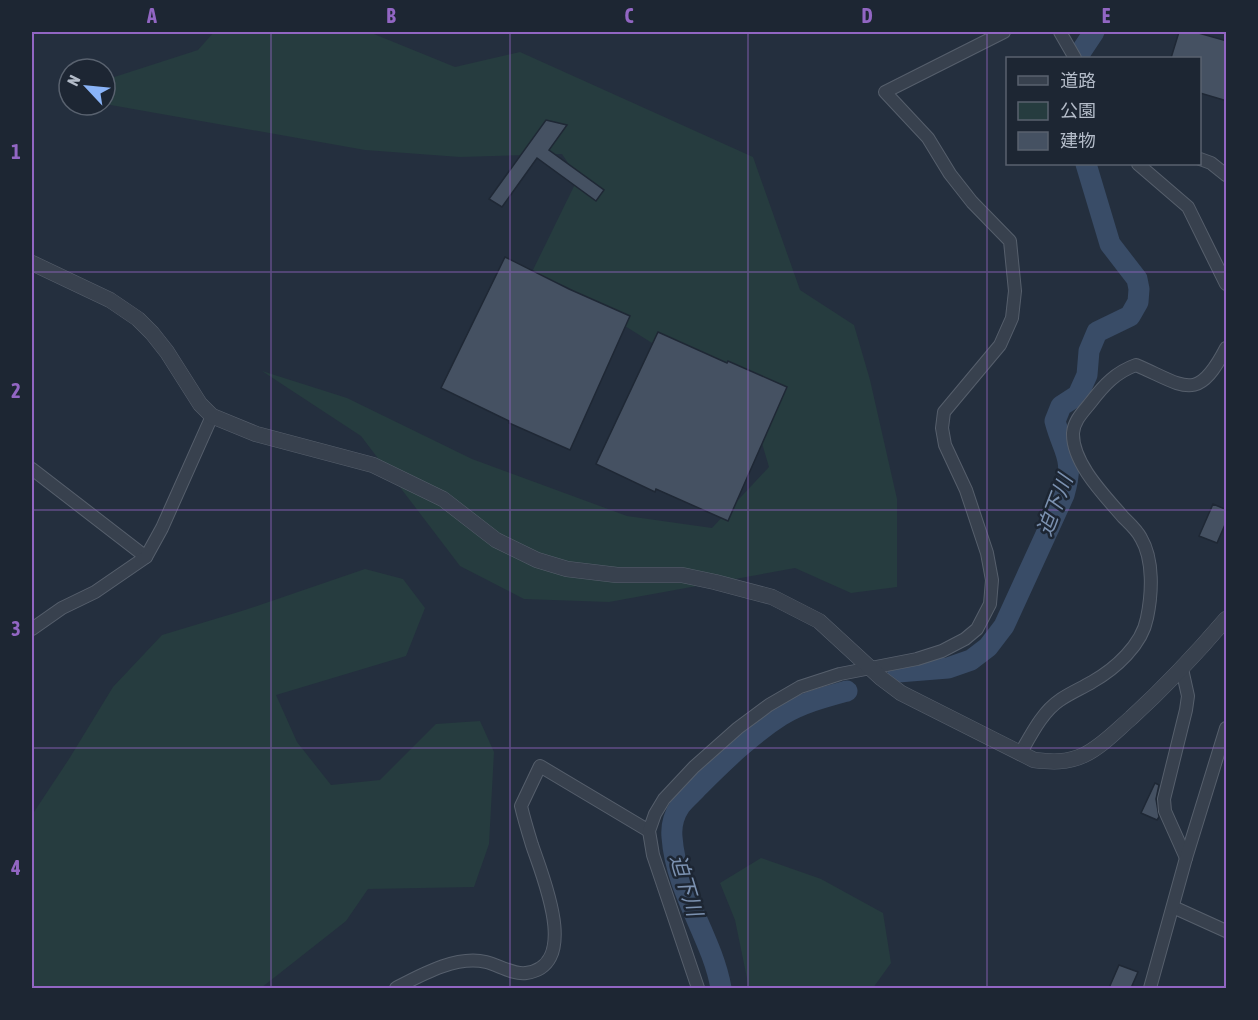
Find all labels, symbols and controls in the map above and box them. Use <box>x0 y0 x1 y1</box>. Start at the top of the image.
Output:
text: A <box>146 4 157 27</box>
text: B <box>386 4 396 27</box>
text: C <box>625 4 634 27</box>
text: D <box>861 4 873 27</box>
text: E <box>1102 4 1111 27</box>
north arrow <box>57 57 117 117</box>
legend <box>1006 57 1201 165</box>
text: 道路 <box>1060 70 1096 91</box>
text: N <box>63 72 84 89</box>
text: 公園 <box>1060 100 1096 121</box>
text: 建物 <box>1060 130 1096 151</box>
text: 1 <box>11 140 21 163</box>
text: 2 <box>11 379 21 402</box>
water label: 迫下川 <box>1032 469 1077 539</box>
text: 3 <box>11 617 21 640</box>
water label: 迫下川 <box>666 851 708 921</box>
text: 4 <box>10 856 21 879</box>

